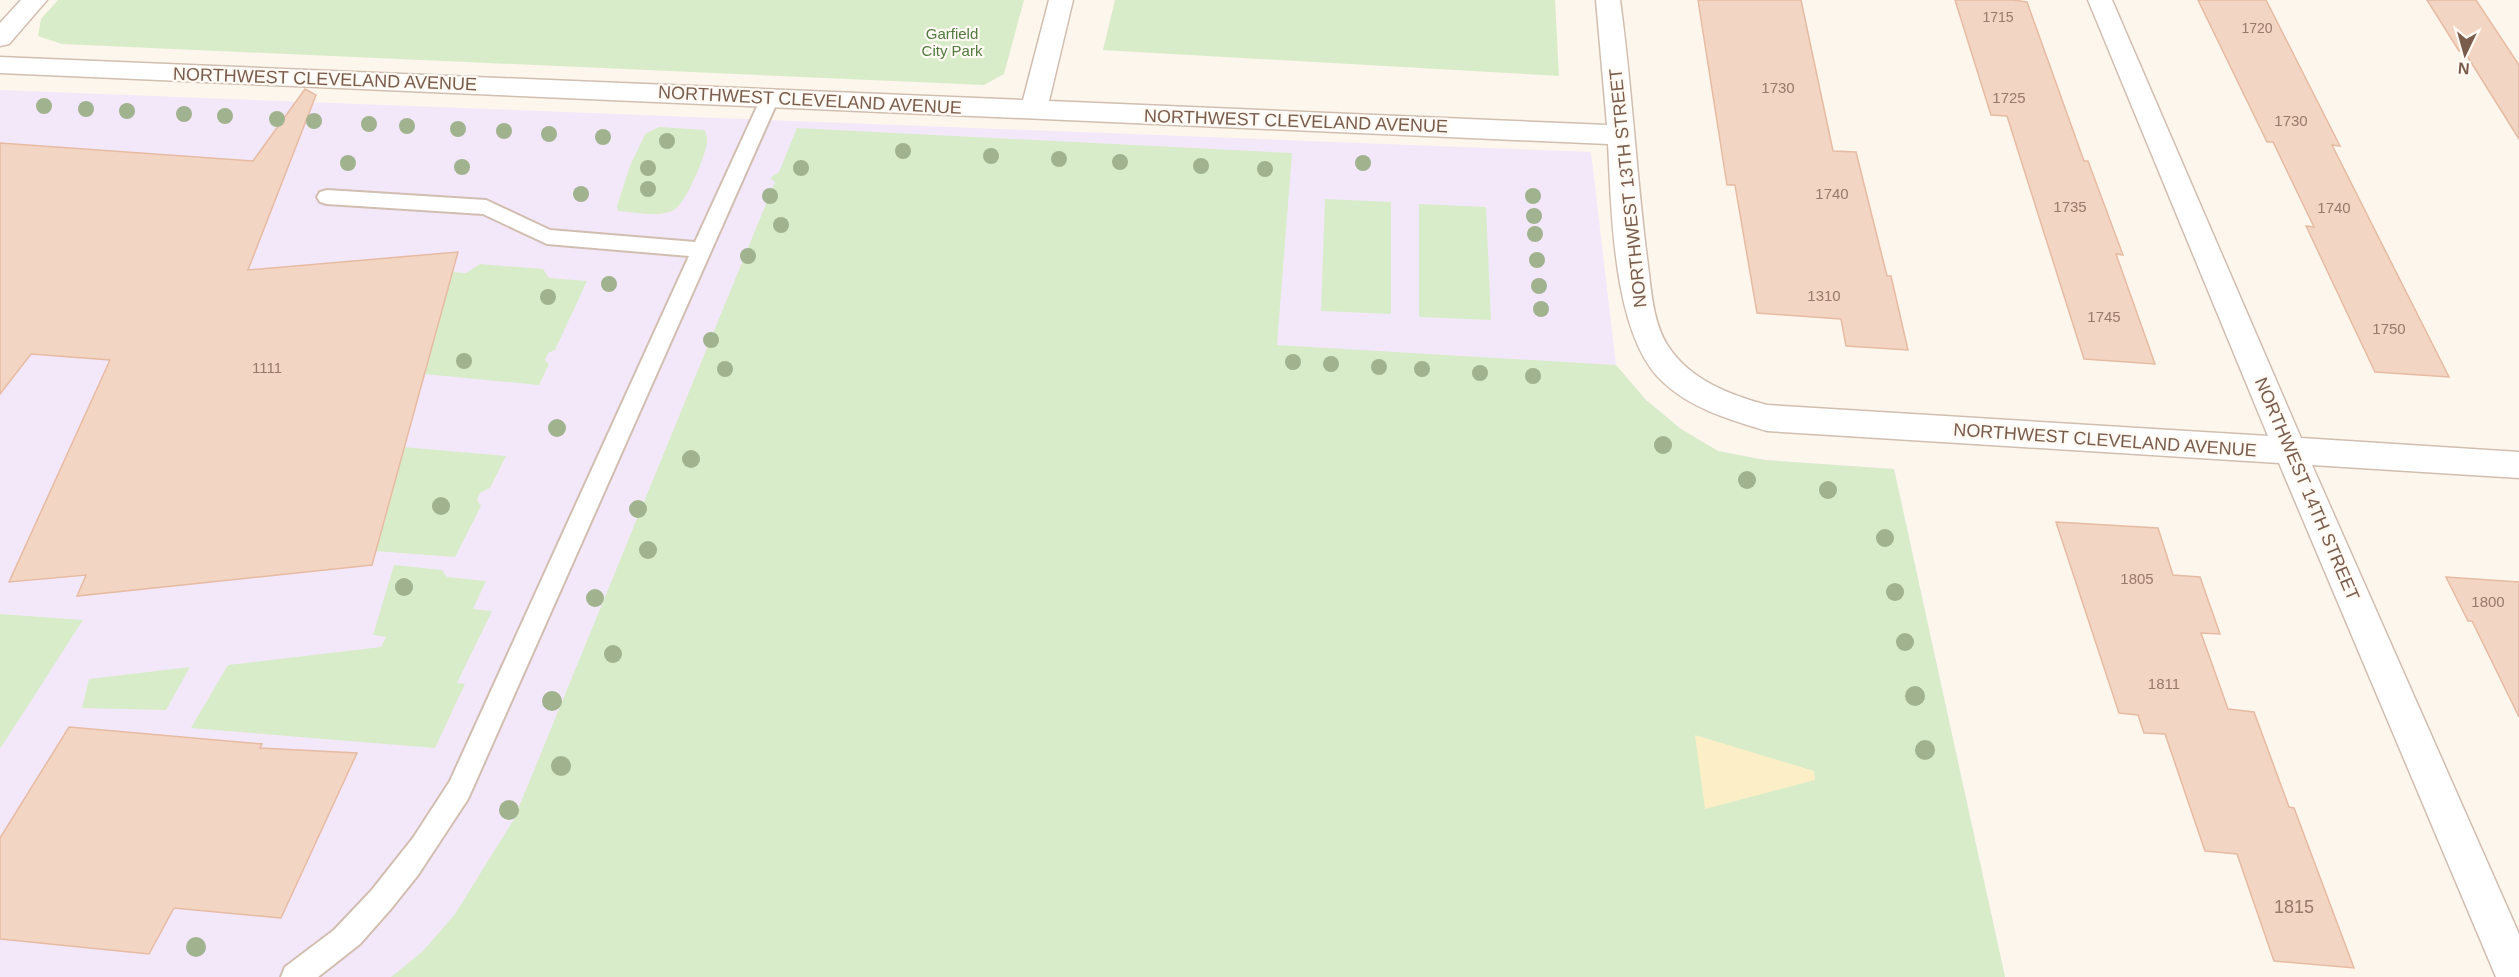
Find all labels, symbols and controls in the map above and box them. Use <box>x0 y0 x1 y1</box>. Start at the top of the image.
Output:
house number: 1715 <box>1982 9 2014 25</box>
house number: 1720 <box>2241 20 2273 36</box>
north arrow <box>2435 24 2495 84</box>
park label: Garfield City Park <box>922 25 983 59</box>
text: N <box>2457 59 2470 77</box>
street label: NORTHWEST CLEVELAND AVENUE <box>173 64 477 94</box>
street label: NORTHWEST 13TH STREET <box>1605 67 1651 309</box>
house number: 1730 <box>1761 79 1795 96</box>
street label: NORTHWEST CLEVELAND AVENUE <box>658 82 962 118</box>
house number: 1725 <box>1992 89 2026 106</box>
street label: NORTHWEST CLEVELAND AVENUE <box>1144 106 1448 136</box>
house number: 1730 <box>2274 112 2308 129</box>
house number: 1740 <box>1815 185 1849 202</box>
house number: 1735 <box>2053 198 2087 215</box>
house number: 1740 <box>2317 199 2351 216</box>
house number: 1310 <box>1807 287 1841 304</box>
house number: 1745 <box>2087 308 2121 325</box>
house number: 1750 <box>2372 320 2406 337</box>
house number: 1111 <box>252 359 282 376</box>
street label: NORTHWEST 14TH STREET <box>2251 374 2363 604</box>
street label: NORTHWEST CLEVELAND AVENUE <box>1953 419 2257 461</box>
house number: 1805 <box>2120 570 2154 587</box>
house number: 1800 <box>2471 593 2505 610</box>
house number: 1811 <box>2148 675 2180 692</box>
house number: 1815 <box>2274 897 2314 917</box>

